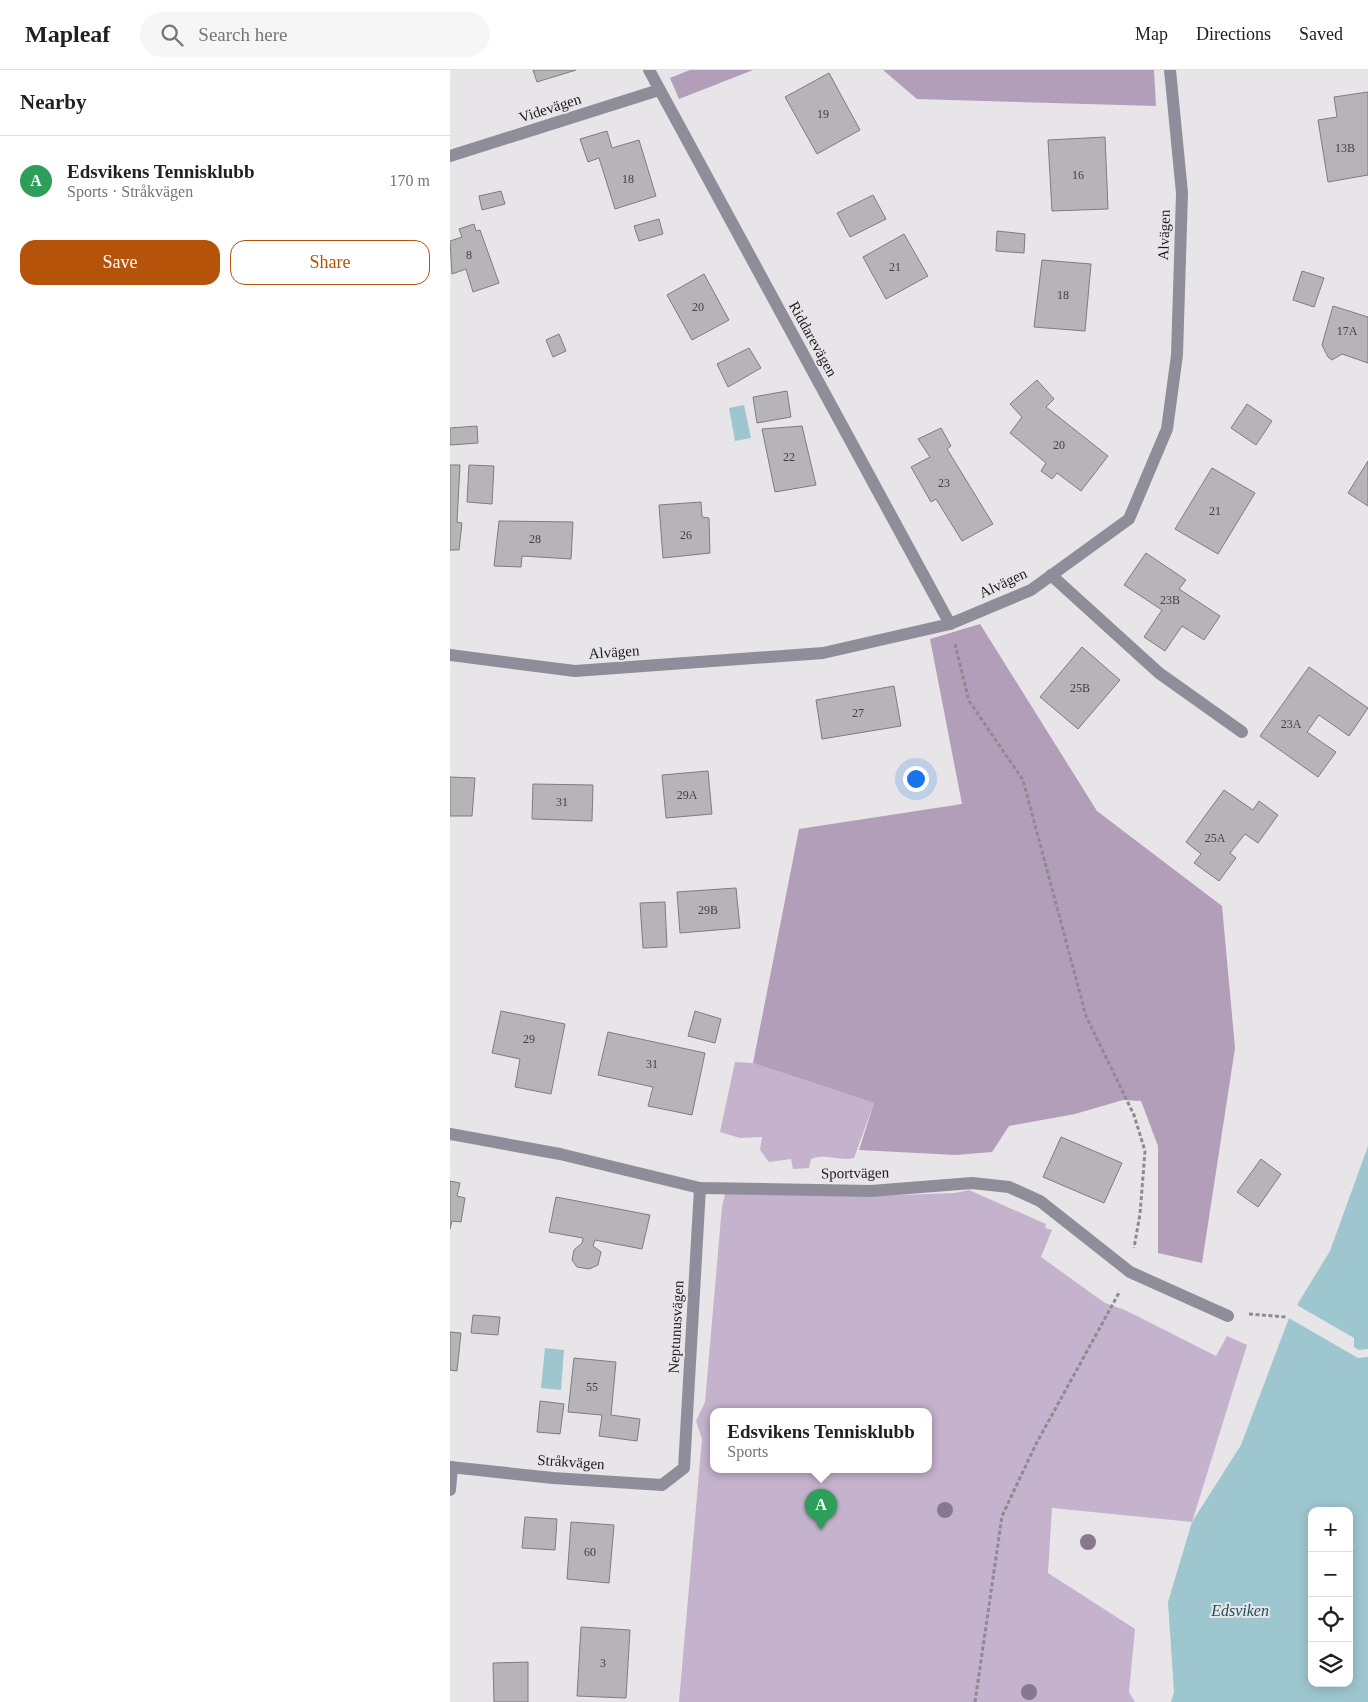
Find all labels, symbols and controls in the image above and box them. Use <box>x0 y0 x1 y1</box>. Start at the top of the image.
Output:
search box <box>140 12 490 57</box>
text: Mapleaf <box>25 21 110 47</box>
icon: search <box>158 21 186 49</box>
text: Search here <box>198 24 287 45</box>
text: Map <box>1135 24 1168 44</box>
text: Directions <box>1196 24 1271 44</box>
text: Saved <box>1299 24 1343 44</box>
text: Nearby <box>20 90 87 114</box>
street label: Videvägen <box>517 90 583 126</box>
house number: 19 <box>817 107 829 121</box>
house number: 13B <box>1335 141 1355 155</box>
text: Edsvikens Tennisklubb <box>67 161 255 182</box>
house number: 16 <box>1072 168 1084 182</box>
text: A <box>30 172 42 189</box>
text: 170 m <box>390 172 430 189</box>
house number: 18 <box>622 172 634 186</box>
text: Sports · Stråkvägen <box>67 183 193 200</box>
street label: Alvägen <box>1155 209 1173 261</box>
button: Save <box>20 240 220 285</box>
button: Share <box>230 240 430 285</box>
house number: 8 <box>466 248 472 262</box>
house number: 21 <box>889 260 901 274</box>
house number: 18 <box>1057 288 1069 302</box>
street label: Riddarevägen <box>786 299 840 380</box>
house number: 20 <box>692 300 704 314</box>
house number: 17A <box>1337 324 1358 338</box>
house number: 20 <box>1053 438 1065 452</box>
house number: 22 <box>783 450 795 464</box>
house number: 23 <box>938 476 950 490</box>
house number: 21 <box>1209 504 1221 518</box>
house number: 26 <box>680 528 692 542</box>
house number: 28 <box>529 532 541 546</box>
street label: Alvägen <box>977 565 1030 601</box>
house number: 23B <box>1160 593 1180 607</box>
street label: Alvägen <box>588 642 640 662</box>
house number: 25B <box>1070 681 1090 695</box>
house number: 27 <box>852 706 864 720</box>
house number: 23A <box>1281 717 1302 731</box>
your location <box>903 766 929 792</box>
house number: 29A <box>677 788 698 802</box>
house number: 31 <box>556 795 568 809</box>
house number: 25A <box>1205 831 1226 845</box>
house number: 29B <box>698 903 718 917</box>
house number: 29 <box>523 1032 535 1046</box>
house number: 31 <box>646 1057 658 1071</box>
street label: Sportvägen <box>821 1164 890 1182</box>
street label: Neptunusvägen <box>666 1279 686 1374</box>
house number: 55 <box>586 1380 598 1394</box>
popup <box>710 1408 932 1473</box>
text: Edsvikens Tennisklubb <box>727 1421 915 1442</box>
text: Sports <box>727 1443 768 1460</box>
street label: Stråkvägen <box>537 1452 606 1472</box>
pin: A <box>805 1489 837 1530</box>
map controls <box>1308 1507 1353 1687</box>
button: + <box>1308 1507 1353 1552</box>
house number: 60 <box>584 1545 596 1559</box>
button: − <box>1308 1552 1353 1597</box>
button: locate <box>1308 1597 1353 1642</box>
water label: Edsviken <box>1210 1602 1269 1619</box>
button: layers <box>1308 1642 1353 1687</box>
house number: 3 <box>600 1656 606 1670</box>

